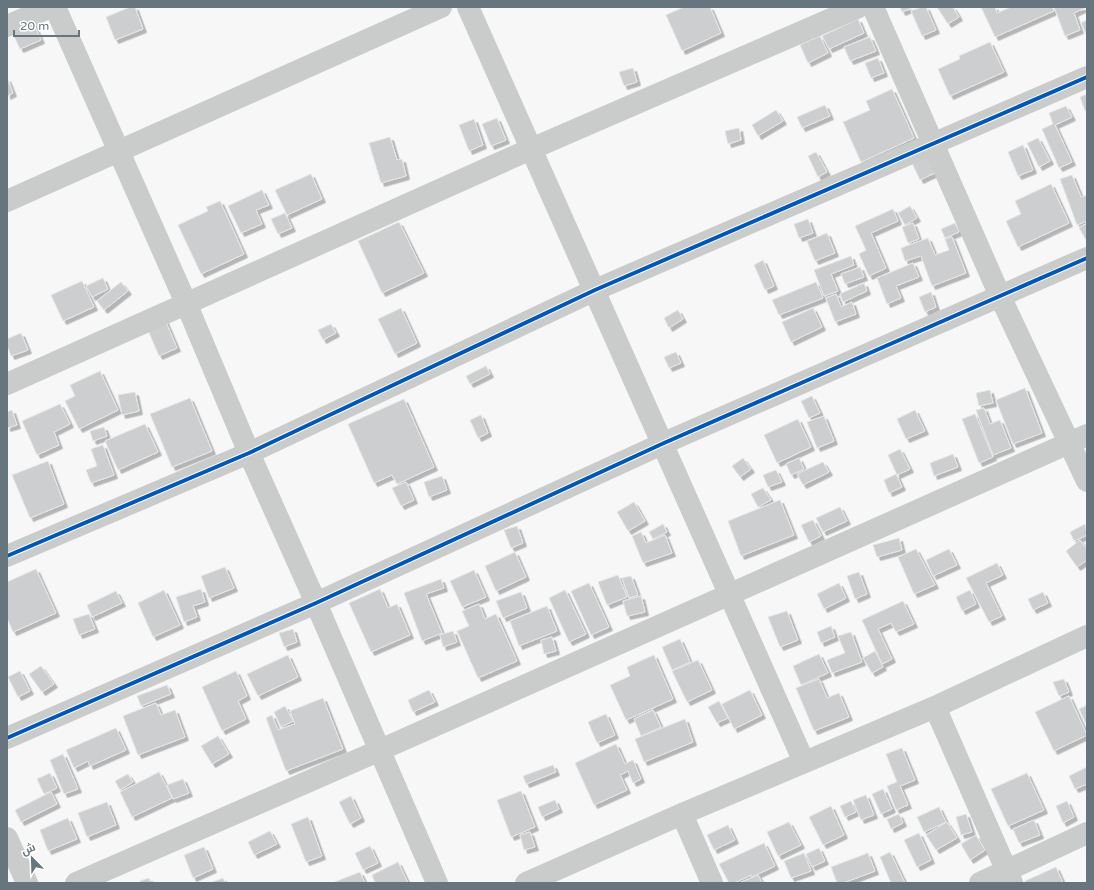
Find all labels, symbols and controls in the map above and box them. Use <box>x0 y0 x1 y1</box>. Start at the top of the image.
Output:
scale bar <box>14 12 79 38</box>
text: 20 m <box>20 19 49 33</box>
north arrow <box>12 838 52 878</box>
text: ش <box>19 841 37 858</box>

